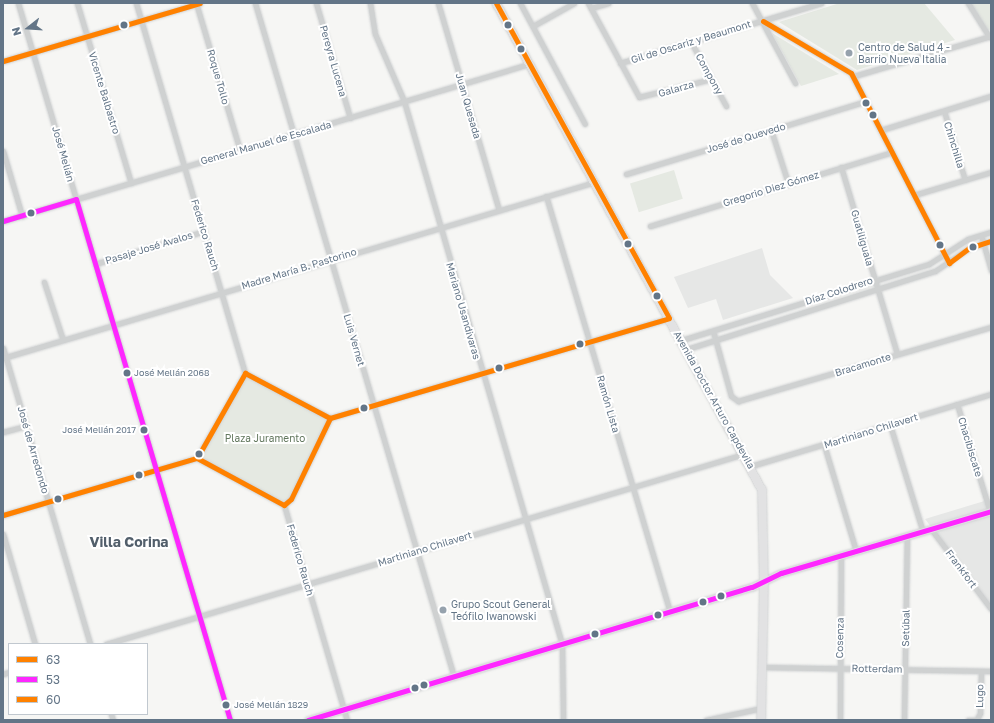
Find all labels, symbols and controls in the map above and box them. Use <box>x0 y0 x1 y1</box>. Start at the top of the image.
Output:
north arrow <box>8 8 48 48</box>
street label: Gil de Oscariz y Beaumont <box>629 18 753 66</box>
unlabelled marker <box>119 20 129 30</box>
unlabelled marker <box>503 20 513 30</box>
street label: Pereyra Lucena <box>317 24 349 98</box>
text: N <box>9 26 23 38</box>
place label: Centro de Salud 4 - Barrio Nueva Italia <box>858 41 950 64</box>
unlabelled marker <box>516 44 526 54</box>
marker: Centro de Salud 4 - Barrio Nueva Italia <box>843 47 855 59</box>
street label: Roque Tollo <box>204 48 232 106</box>
street label: Vicente Balbastro <box>86 50 122 136</box>
street label: Compony <box>693 51 725 97</box>
street label: Juan Quesada <box>453 72 483 140</box>
street label: Galarza <box>657 78 695 100</box>
unlabelled marker <box>861 98 871 108</box>
unlabelled marker <box>868 110 878 120</box>
street label: General Manuel de Escalada <box>199 119 333 167</box>
street label: José de Quevedo <box>705 120 787 156</box>
street label: Chinchilla <box>941 120 967 170</box>
street label: José Melián <box>49 125 77 183</box>
street label: Gregorio Diez Gómez <box>722 169 820 209</box>
street label: Federico Rauch <box>188 198 222 272</box>
unlabelled marker <box>26 208 36 218</box>
street label: Guatiliguala <box>848 209 876 267</box>
street label: Pasaje José Avalos <box>104 229 194 267</box>
unlabelled marker <box>623 239 633 249</box>
unlabelled marker <box>935 240 945 250</box>
unlabelled marker <box>968 242 978 252</box>
street label: Madre María B. Pastorino <box>240 246 358 292</box>
street label: Mariano Usandivaras <box>443 261 483 361</box>
street label: Díaz Colodrero <box>804 274 874 308</box>
unlabelled marker <box>652 291 662 301</box>
street label: Luis Vernet <box>341 312 367 368</box>
street label: Avenida Doctor Arturo Capdevila <box>671 329 757 471</box>
unlabelled marker <box>575 339 585 349</box>
street label: Bracamonte <box>834 351 892 379</box>
unlabelled marker <box>494 363 504 373</box>
marker: José Melián 2068 <box>122 368 132 378</box>
place label: José Melián 2068 <box>134 368 209 378</box>
street label: Ramón Lista <box>594 374 622 434</box>
unlabelled marker <box>359 403 369 413</box>
street label: José de Arredondo <box>15 405 51 495</box>
street label: Martiniano Chilavert <box>823 411 919 451</box>
street label: Chacibiscate <box>955 416 985 478</box>
place label: José Melián 2017 <box>62 425 136 435</box>
marker: José Melián 2017 <box>139 425 149 435</box>
park label: Plaza Juramento <box>225 433 305 445</box>
unlabelled marker <box>194 449 204 459</box>
unlabelled marker <box>134 470 144 480</box>
unlabelled marker <box>53 494 63 504</box>
street label: Federico Rauch <box>284 523 316 597</box>
street label: Martiniano Chilavert <box>377 529 473 569</box>
district label: Villa Corina <box>89 534 169 550</box>
street label: Frankfort <box>943 547 979 591</box>
unlabelled marker <box>716 591 726 601</box>
unlabelled marker <box>698 597 708 607</box>
place label: Grupo Scout General Teófilo Iwanowski <box>451 598 550 622</box>
marker: Grupo Scout General Teófilo Iwanowski <box>438 605 448 615</box>
street label: Setúbal <box>900 609 912 647</box>
unlabelled marker <box>653 610 663 620</box>
street label: Cosenza <box>834 617 846 659</box>
unlabelled marker <box>590 629 600 639</box>
legend <box>8 643 148 715</box>
text: 63 <box>46 652 60 667</box>
street label: Rotterdam <box>851 663 903 675</box>
text: 53 <box>46 672 60 687</box>
unlabelled marker <box>419 680 429 690</box>
unlabelled marker <box>410 683 420 693</box>
street label: Lugo <box>974 684 986 708</box>
text: 60 <box>46 692 61 707</box>
marker: José Melián 1829 <box>221 700 231 710</box>
place label: José Melián 1829 <box>234 700 308 710</box>

